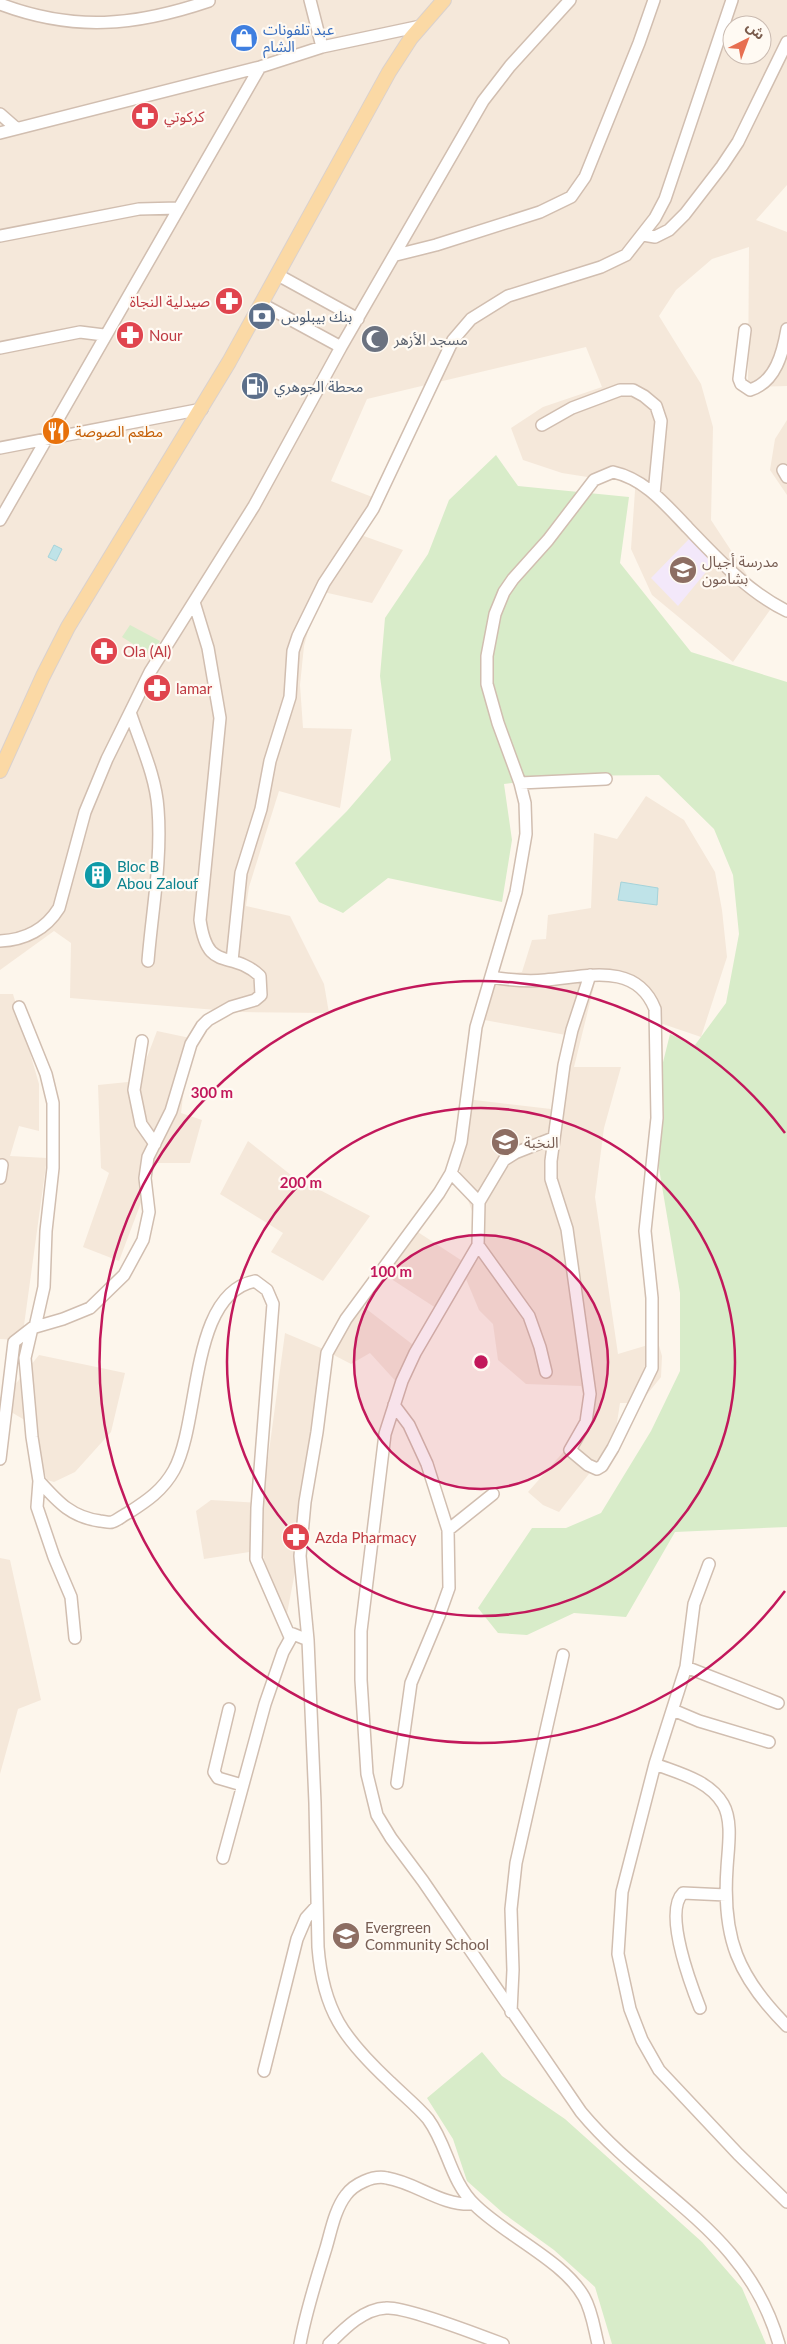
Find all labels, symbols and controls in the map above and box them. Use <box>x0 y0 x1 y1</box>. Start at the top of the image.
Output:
north arrow <box>722 15 772 65</box>
text: ش <box>743 17 769 43</box>
place label: عبد تلفونات الشام <box>263 20 335 58</box>
shop icon: عبد تلفونات الشام <box>229 23 259 53</box>
pharmacy icon: كركوتي <box>130 101 160 131</box>
place label: كركوتي <box>164 107 205 128</box>
pharmacy icon: صيدلية النجاة <box>214 286 244 316</box>
place label: صيدلية النجاة <box>130 292 210 310</box>
bank icon: بنك بيبلوس <box>247 301 277 331</box>
place label: بنك بيبلوس <box>281 307 352 326</box>
pharmacy icon: Nour <box>115 320 145 350</box>
mosque icon: مسجد الأزهر <box>360 324 390 354</box>
place label: Nour <box>149 326 183 344</box>
place label: مسجد الأزهر <box>393 330 468 349</box>
fuel station icon: محطة الجوهري <box>240 371 270 401</box>
place label: محطة الجوهري <box>274 377 363 398</box>
restaurant icon: مطعم الصوصة <box>41 416 71 446</box>
place label: مطعم الصوصة <box>75 422 163 443</box>
place label: مدرسة أجيال بشامون <box>702 552 779 588</box>
school or university icon: مدرسة أجيال بشامون <box>668 555 698 585</box>
pharmacy icon: Ola (Al) <box>89 636 119 666</box>
place label: Ola (Al) <box>123 642 171 660</box>
pharmacy icon: lamar <box>142 673 172 703</box>
place label: lamar <box>176 679 213 697</box>
place label: Bloc B Abou Zalouf <box>117 857 199 892</box>
building icon: Bloc B Abou Zalouf <box>83 860 113 890</box>
text: 300 m <box>191 1083 233 1101</box>
school or university icon: النخبة <box>490 1127 520 1157</box>
place label: النخبة <box>524 1133 559 1151</box>
text: 200 m <box>280 1173 322 1191</box>
text: 100 m <box>370 1262 412 1280</box>
centre of rings <box>472 1353 490 1371</box>
pharmacy icon: Azda Pharmacy <box>281 1522 311 1552</box>
place label: Azda Pharmacy <box>315 1528 417 1546</box>
place label: Evergreen Community School <box>365 1918 489 1953</box>
school or university icon: Evergreen Community School <box>331 1921 361 1951</box>

